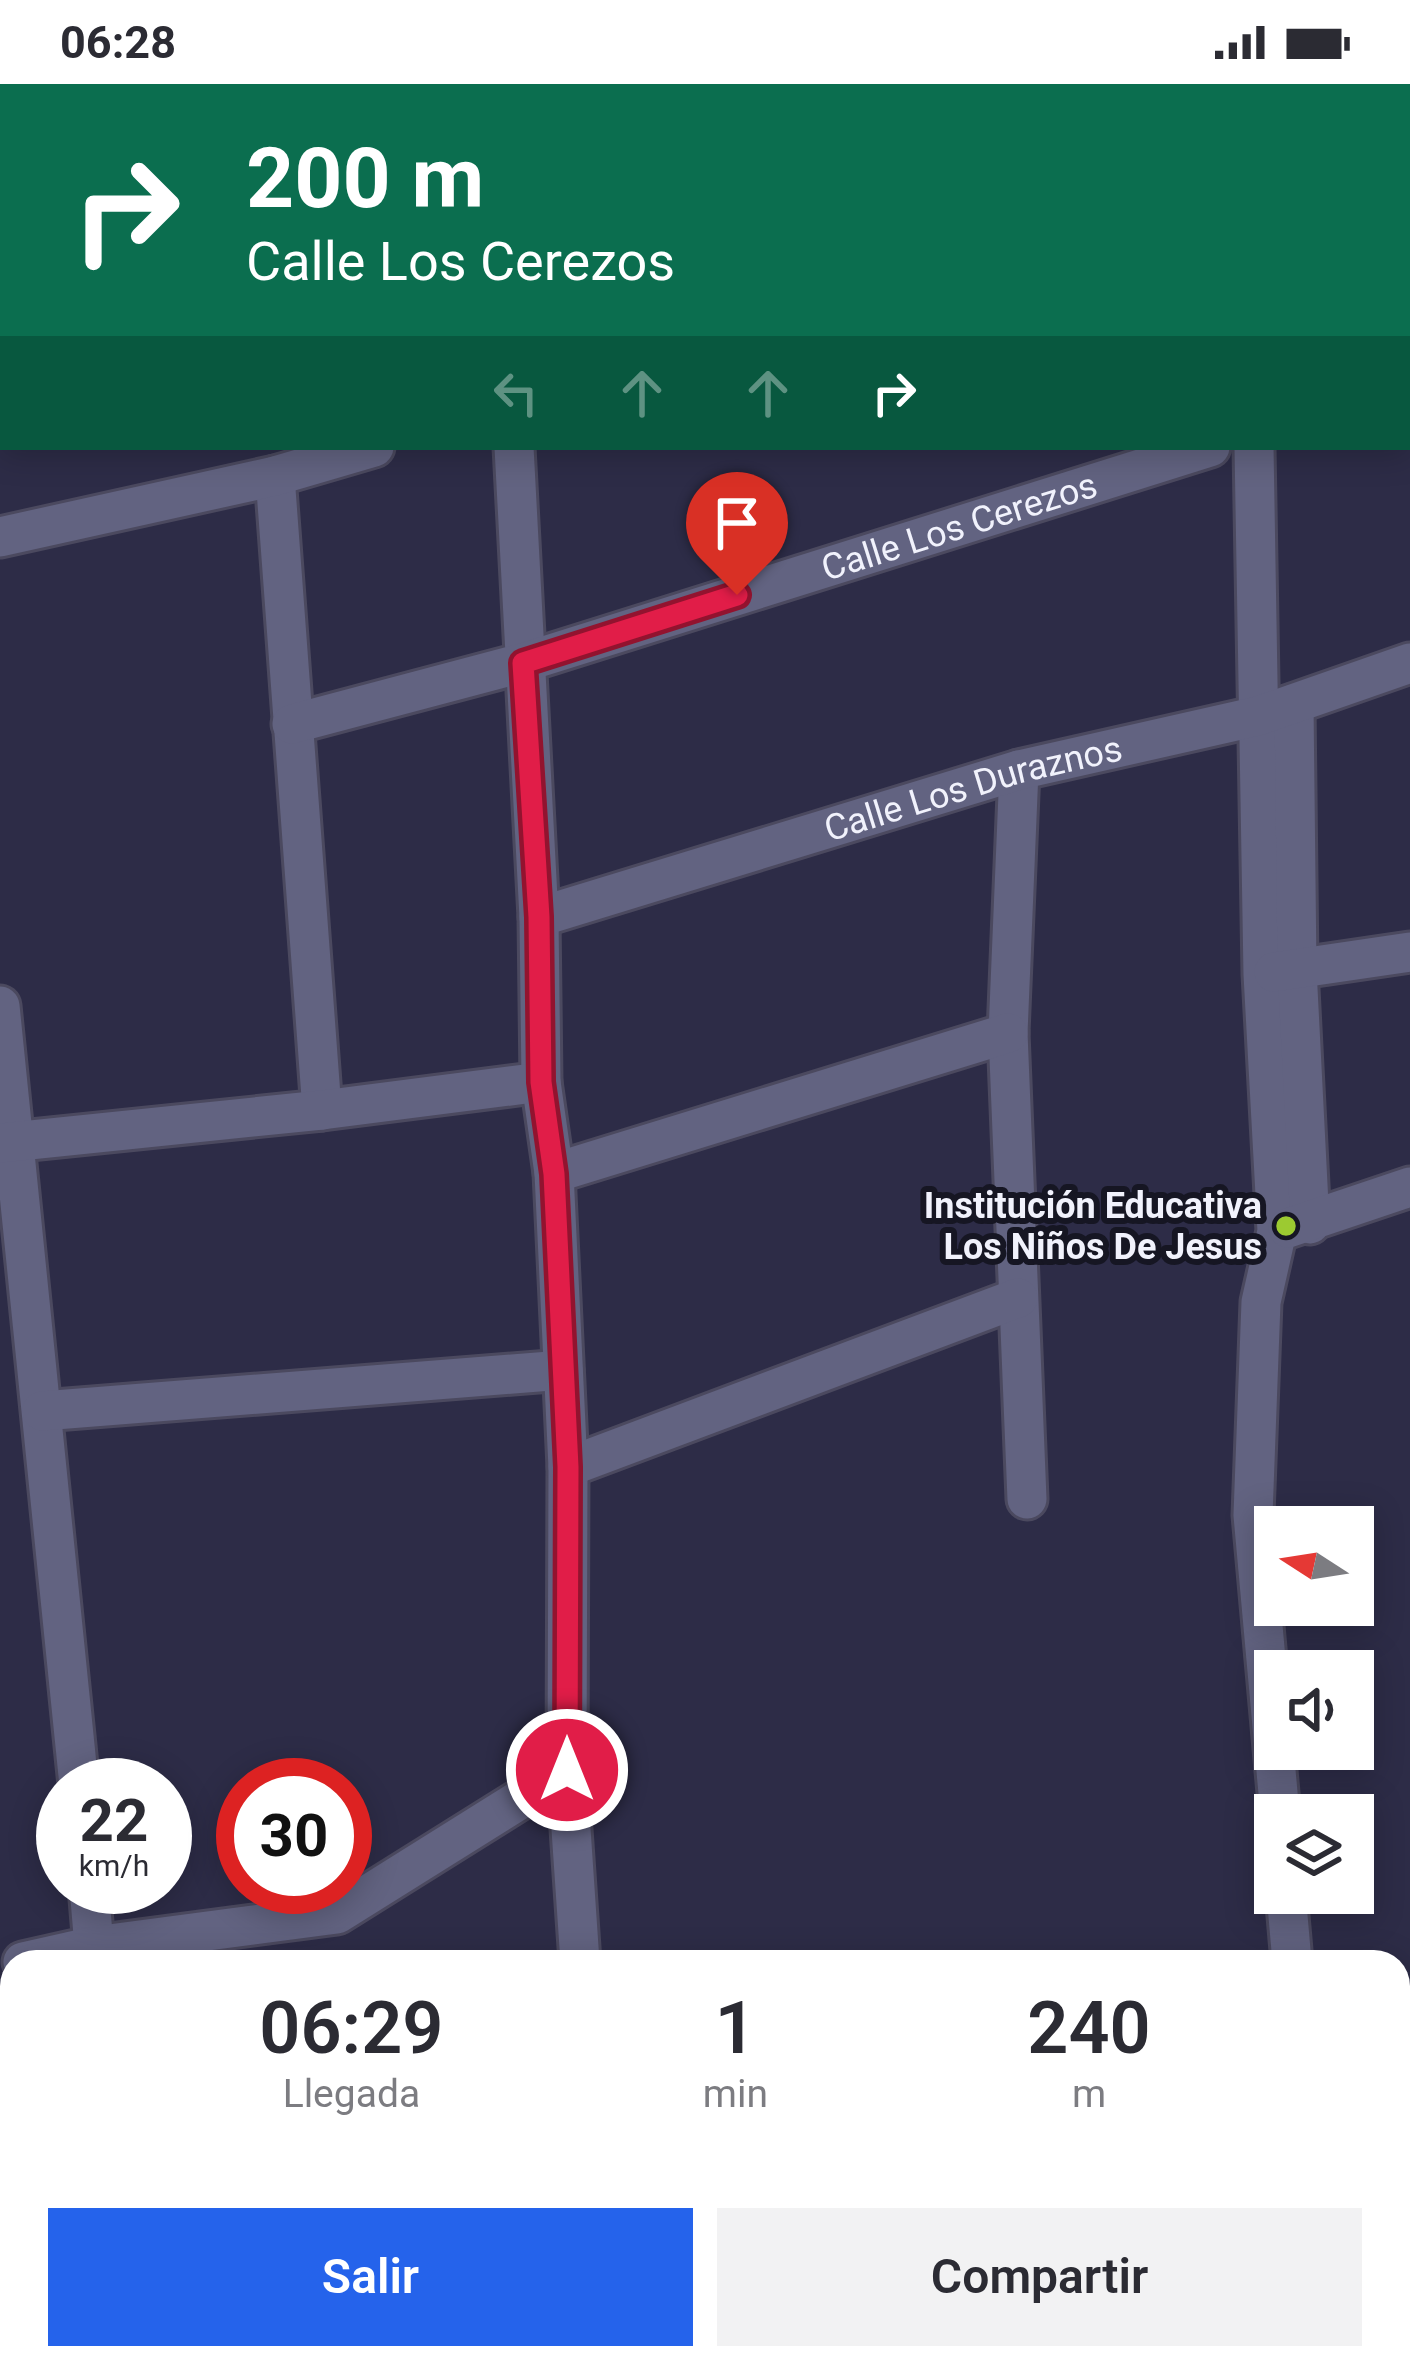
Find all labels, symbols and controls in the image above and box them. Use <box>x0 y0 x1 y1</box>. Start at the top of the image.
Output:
text: 06:28 <box>60 16 176 69</box>
text: 200 m <box>246 129 484 228</box>
icon: right <box>48 132 204 288</box>
text: Calle Los Cerezos <box>246 230 675 293</box>
icon: left <box>483 360 549 426</box>
icon: ahead <box>609 360 675 426</box>
icon: ahead <box>735 360 801 426</box>
icon: right <box>861 360 927 426</box>
street label: Calle Los Cerezos <box>816 464 1102 590</box>
pin <box>686 472 788 595</box>
icon: arrive <box>704 490 770 556</box>
street label: Calle Los Duraznos <box>819 727 1126 850</box>
place label: Institución Educativa Los Niños De Jesus <box>924 1185 1262 1268</box>
marker: Institución Educativa Los Niños De Jesus <box>1273 1213 1299 1239</box>
north arrow <box>1254 1506 1374 1626</box>
map controls <box>1254 1506 1374 1914</box>
button: sound <box>1254 1650 1374 1770</box>
position arrow <box>504 1707 630 1833</box>
speed limit sign: 30 <box>216 1758 372 1914</box>
text: 22 <box>80 1785 148 1856</box>
button: layers <box>1254 1794 1374 1914</box>
text: km/h <box>79 1848 149 1883</box>
text: 06:29 <box>259 1986 443 2071</box>
text: 1 <box>715 1986 756 2071</box>
text: 240 <box>1027 1986 1151 2071</box>
text: Llegada <box>283 2071 420 2117</box>
text: min <box>703 2071 768 2117</box>
text: m <box>1072 2071 1106 2117</box>
button: Salir <box>48 2208 693 2346</box>
button: Compartir <box>717 2208 1362 2346</box>

